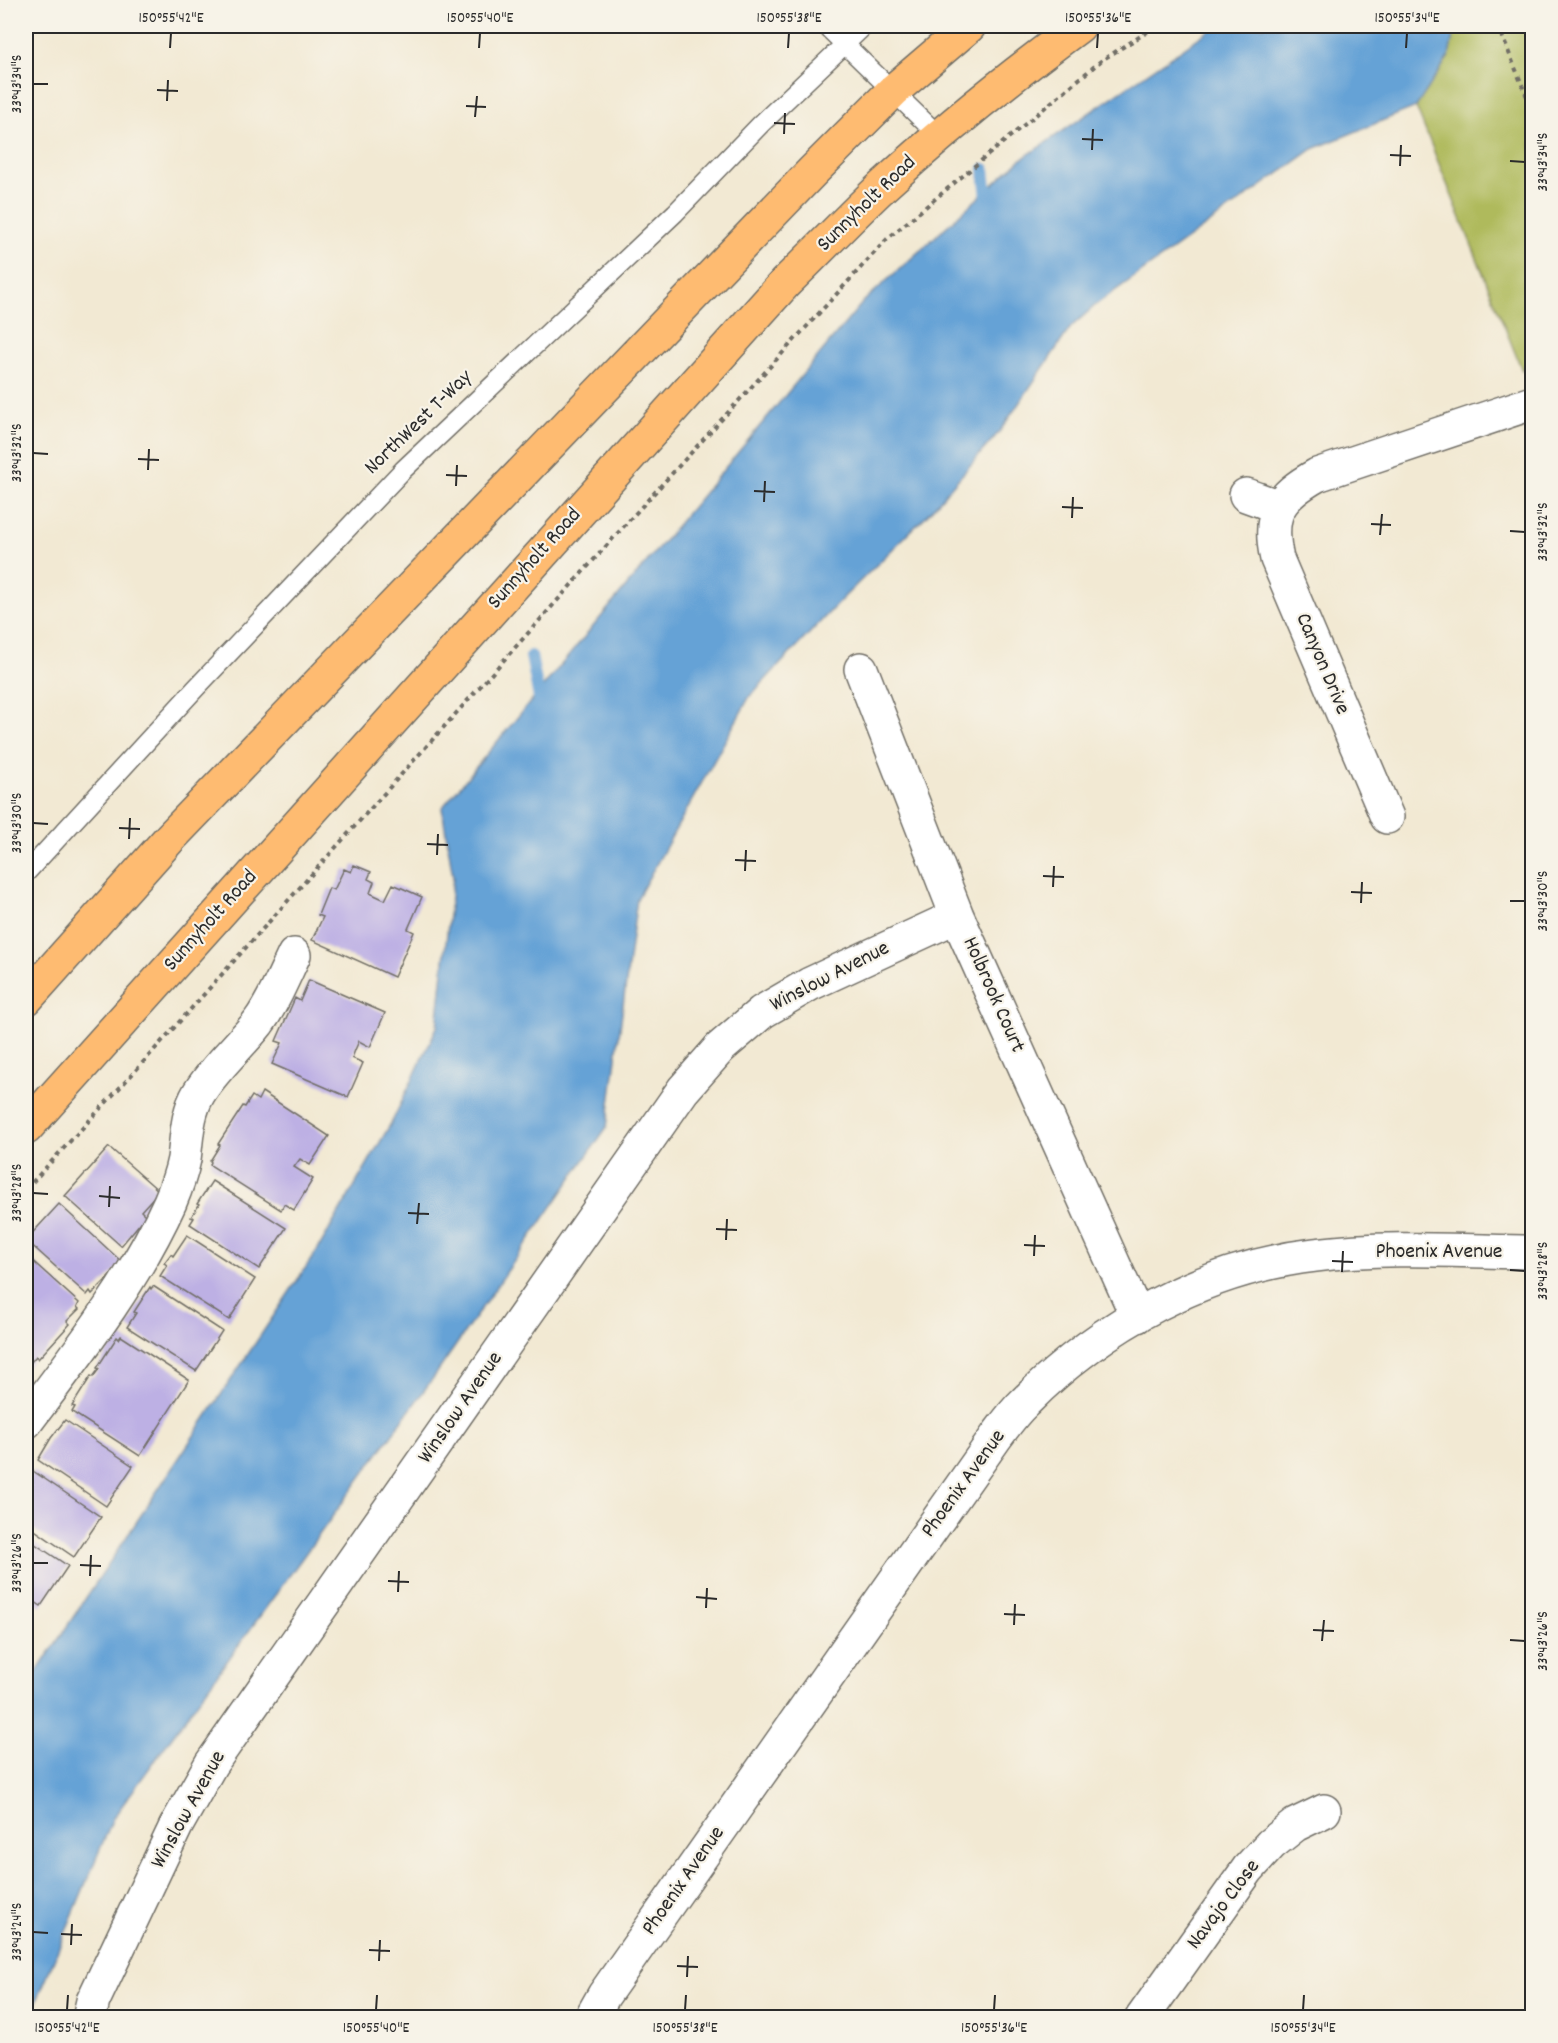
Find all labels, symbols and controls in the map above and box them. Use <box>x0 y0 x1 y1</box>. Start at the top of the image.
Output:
text: 150°55'42"E <box>139 8 204 30</box>
text: 150°55'40"E <box>447 8 513 30</box>
text: 150°55'38"E <box>757 8 822 30</box>
text: 150°55'36"E <box>1065 8 1131 30</box>
text: 150°55'34"E <box>1374 8 1440 30</box>
text: 33°43'34"S <box>7 55 29 113</box>
text: 33°43'34"S <box>1533 133 1555 191</box>
street label: Sunnyholt Road <box>810 148 924 260</box>
street label: NorthWest T-Way <box>358 362 481 483</box>
text: 33°43'32"S <box>7 423 29 483</box>
street label: Sunnyholt Road <box>481 501 589 617</box>
text: 33°43'32"S <box>1533 502 1555 562</box>
street label: Canyon Drive <box>1287 608 1357 720</box>
text: 33°43'30"S <box>7 793 29 853</box>
street label: Sunnyholt Road <box>157 863 265 979</box>
text: 33°43'30"S <box>1533 871 1555 931</box>
street label: Holbrook Court <box>954 932 1032 1058</box>
street label: Winslow Avenue <box>765 934 895 1020</box>
text: 33°43'28"S <box>7 1164 29 1222</box>
street label: Phoenix Avenue <box>1375 1237 1503 1268</box>
text: 33°43'28"S <box>1533 1242 1555 1300</box>
street label: Winslow Avenue <box>411 1346 511 1470</box>
street label: Phoenix Avenue <box>914 1423 1014 1545</box>
text: 33°43'26"S <box>7 1533 29 1593</box>
text: 33°43'26"S <box>1533 1611 1555 1671</box>
street label: Winslow Avenue <box>144 1745 234 1875</box>
street label: Phoenix Avenue <box>635 1820 733 1942</box>
street label: Navajo Close <box>1180 1853 1268 1957</box>
text: 33°43'24"S <box>7 1903 29 1961</box>
text: 150°55'42"E <box>35 2018 100 2040</box>
text: 150°55'40"E <box>343 2018 409 2040</box>
text: 150°55'38"E <box>653 2018 718 2040</box>
text: 150°55'36"E <box>961 2018 1027 2040</box>
text: 150°55'34"E <box>1270 2018 1336 2040</box>

